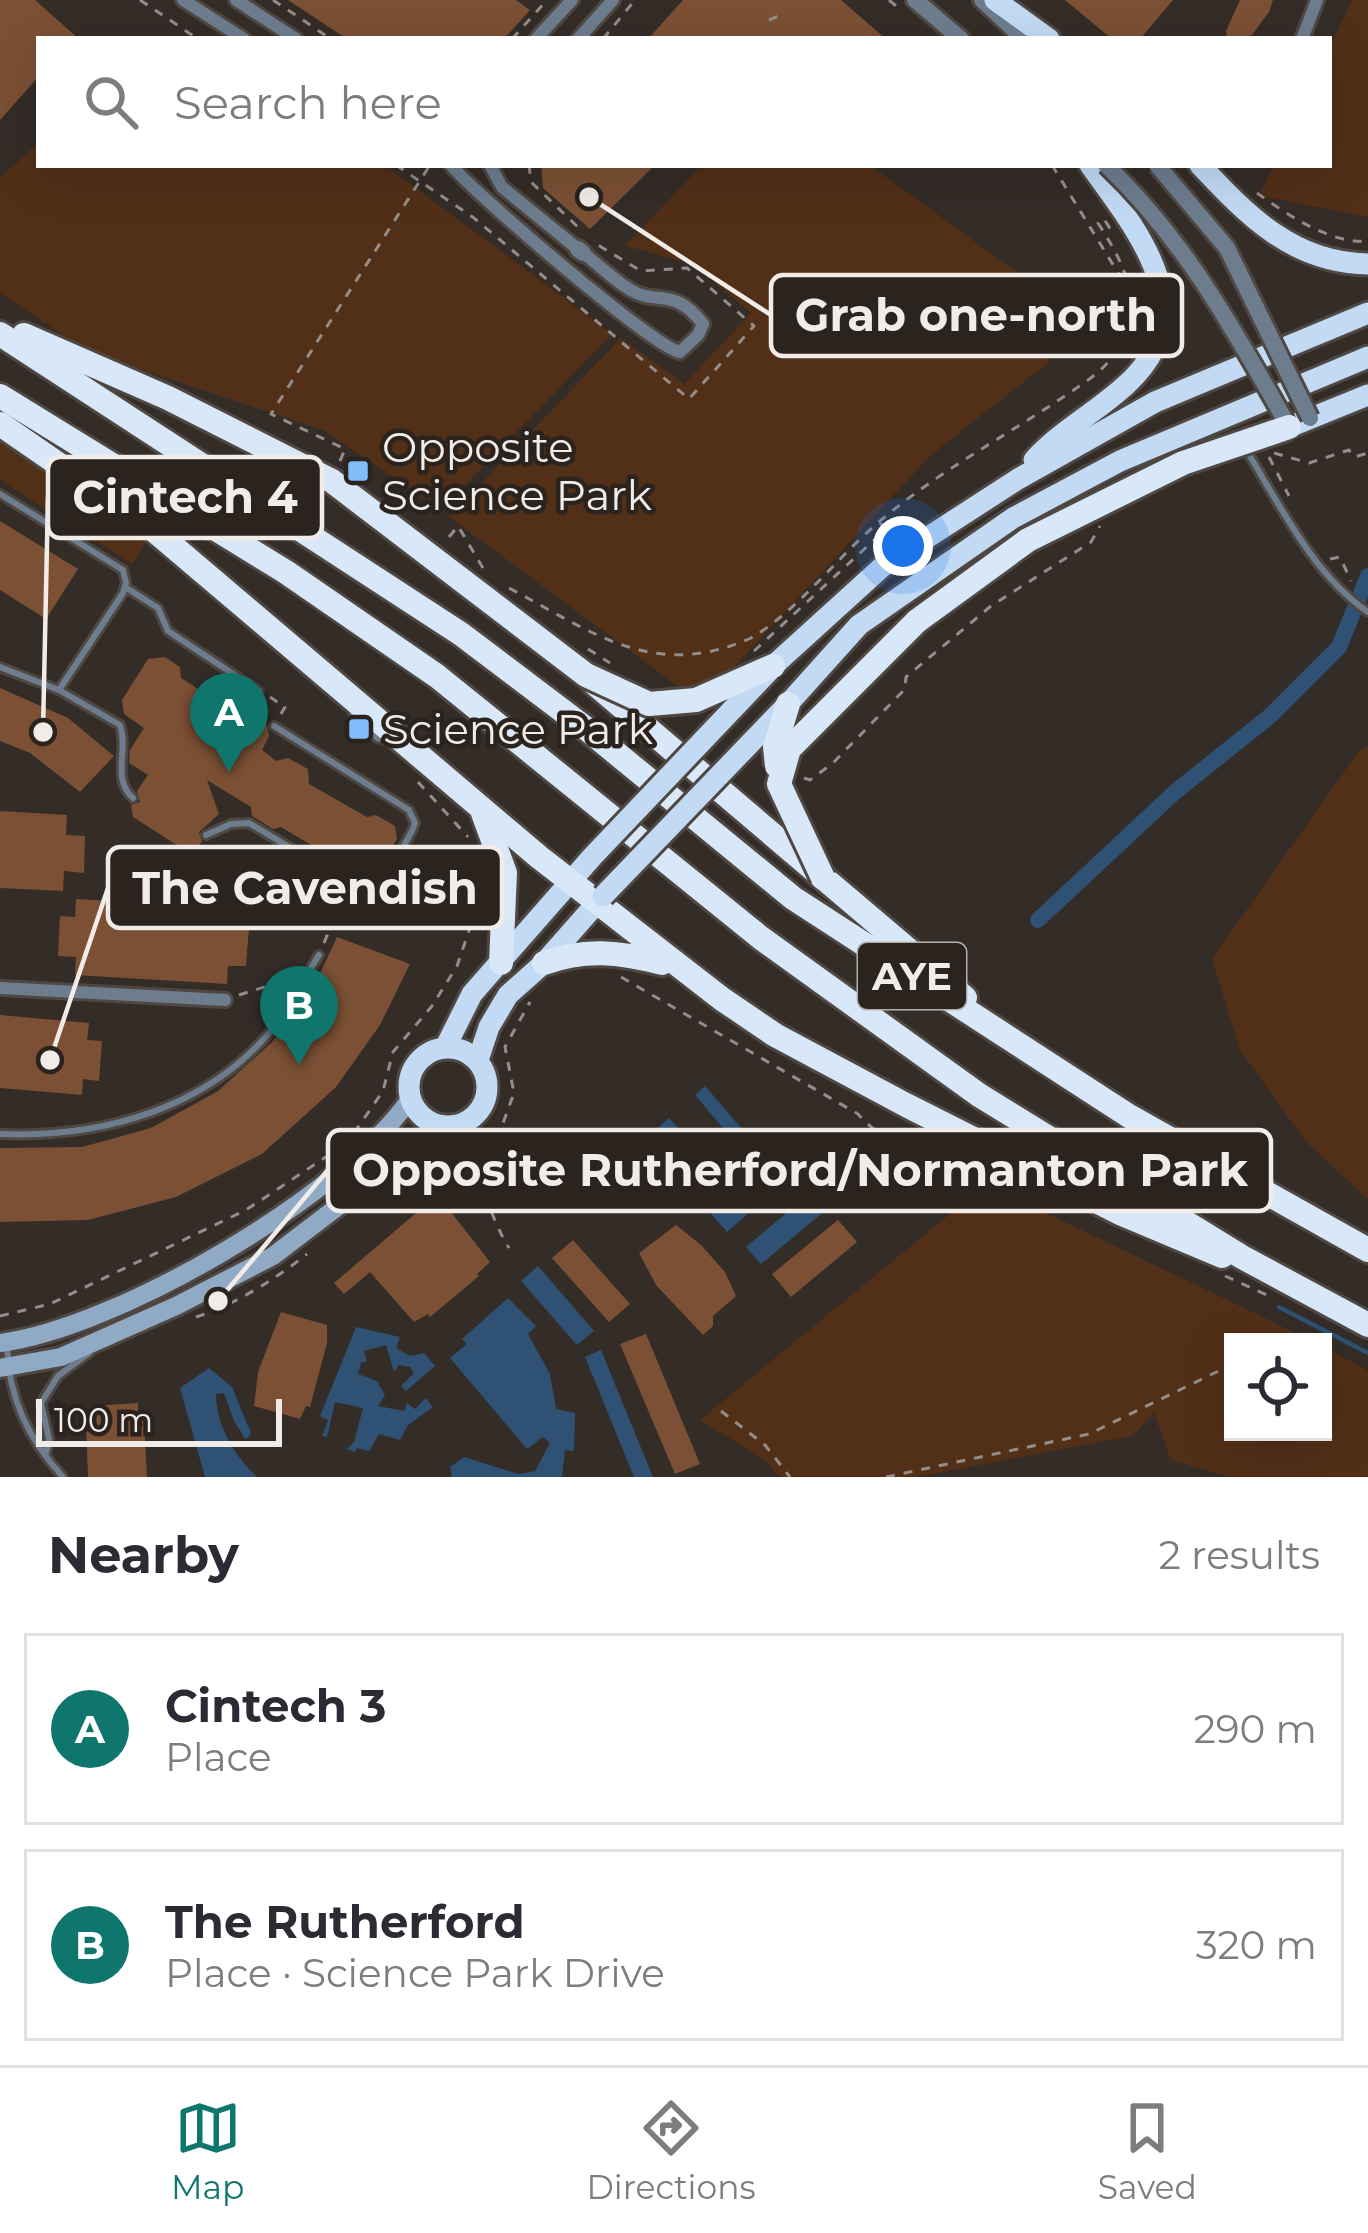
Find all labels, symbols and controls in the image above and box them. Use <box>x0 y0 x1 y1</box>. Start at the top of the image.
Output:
search box <box>36 36 1332 168</box>
icon: search <box>78 69 144 135</box>
text: Search here <box>174 75 442 130</box>
callout: Grab one-north <box>771 275 1182 356</box>
text: Grab one-north <box>795 287 1157 342</box>
place label: Opposite Science Park <box>382 421 652 521</box>
callout: Cintech 4 <box>48 457 322 538</box>
marker: Opposite Science Park <box>345 458 371 484</box>
text: Cintech 4 <box>72 469 298 524</box>
your location <box>873 516 933 576</box>
pin: A <box>190 673 268 772</box>
place label: Science Park <box>383 703 653 755</box>
marker: Science Park <box>346 716 372 742</box>
callout: The Cavendish <box>108 847 502 928</box>
text: The Cavendish <box>132 860 478 915</box>
road number: AYE <box>858 943 966 1009</box>
pin: B <box>260 966 338 1065</box>
callout: Opposite Rutherford/Normanton Park <box>328 1130 1271 1211</box>
text: Opposite Rutherford/Normanton Park <box>352 1142 1248 1197</box>
map controls <box>1224 1333 1332 1441</box>
button: locate <box>1224 1333 1332 1441</box>
scale bar <box>36 1393 282 1446</box>
text: 100 m <box>54 1400 153 1440</box>
text: Nearby <box>48 1524 239 1586</box>
text: 2 results <box>1159 1531 1320 1579</box>
text: Cintech 3 <box>165 1678 386 1733</box>
text: A <box>75 1705 105 1753</box>
text: 290 m <box>1194 1705 1317 1753</box>
text: Place <box>165 1733 272 1781</box>
text: The Rutherford <box>165 1894 525 1949</box>
text: B <box>75 1921 105 1969</box>
text: 320 m <box>1196 1921 1317 1969</box>
text: Place · Science Park Drive <box>165 1949 665 1997</box>
tab: Map <box>171 2095 244 2207</box>
tab: Directions <box>587 2095 756 2207</box>
tab: Saved <box>1098 2095 1197 2207</box>

